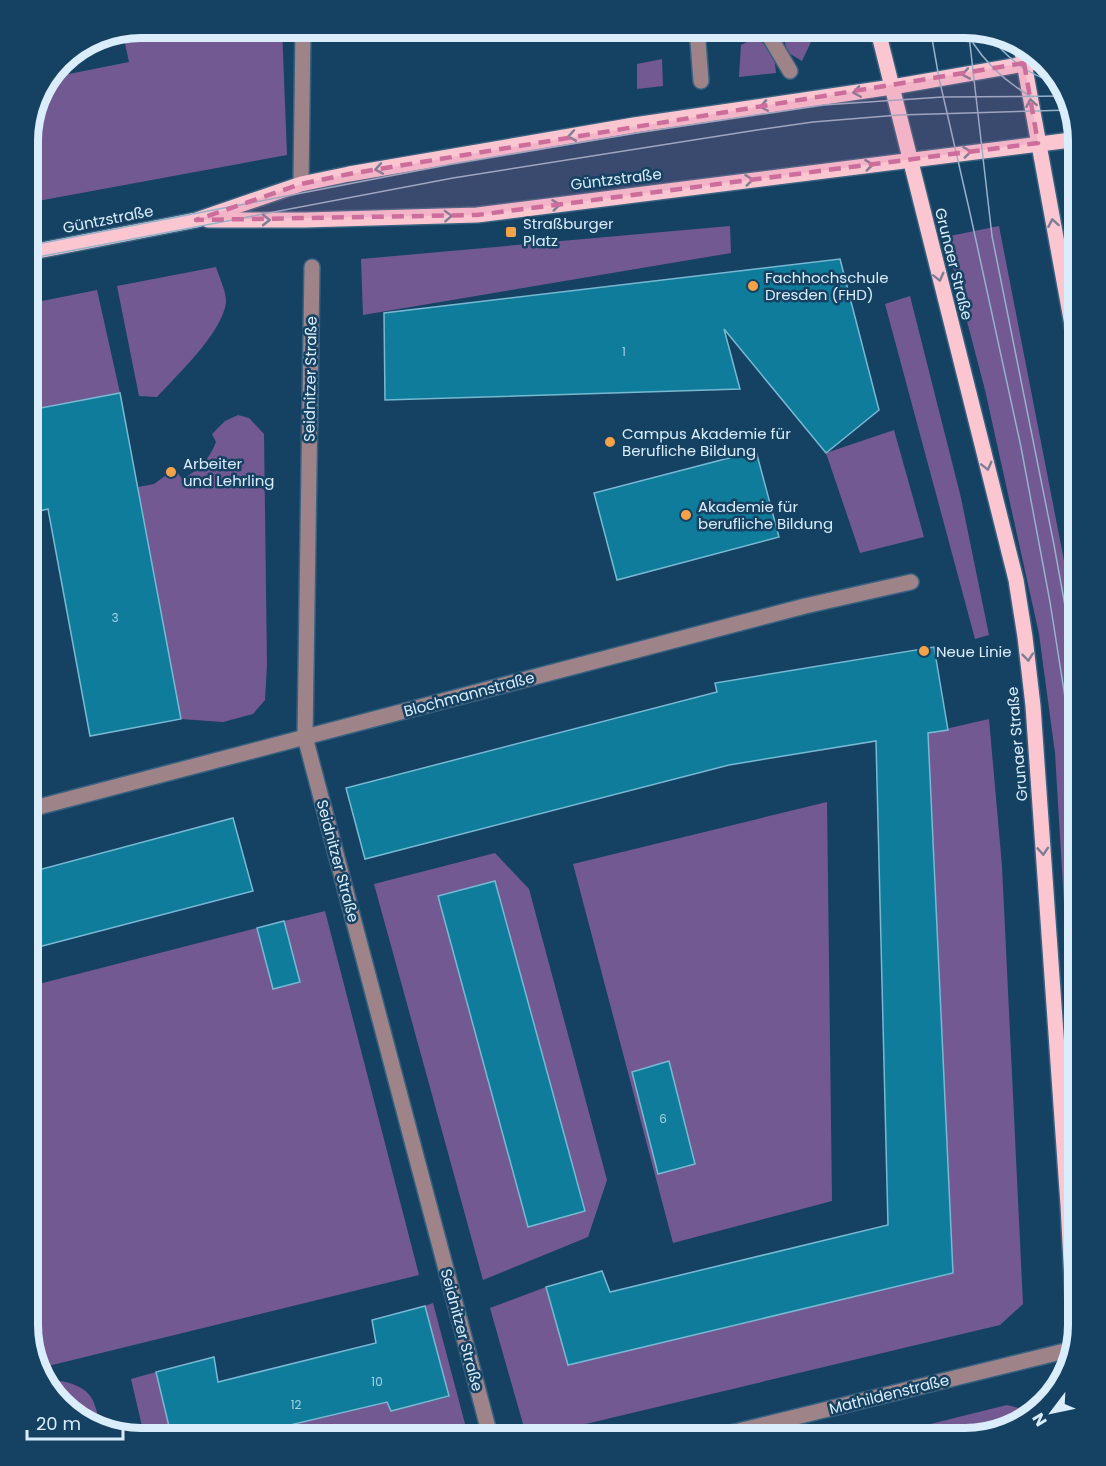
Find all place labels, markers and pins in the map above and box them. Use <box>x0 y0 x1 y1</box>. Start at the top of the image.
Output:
place label: Straßburger Platz <box>523 213 614 251</box>
marker: Straßburger Platz <box>504 225 518 239</box>
place label: Fachhochschule Dresden (FHD) <box>765 267 888 305</box>
marker: Fachhochschule Dresden (FHD) <box>746 279 760 293</box>
place label: Campus Akademie für Berufliche Bildung <box>622 423 791 461</box>
marker: Campus Akademie für Berufliche Bildung <box>603 435 617 449</box>
place label: Arbeiter und Lehrling <box>183 453 274 491</box>
marker: Arbeiter und Lehrling <box>164 465 178 479</box>
place label: Akademie für berufliche Bildung <box>698 496 833 534</box>
marker: Akademie für berufliche Bildung <box>679 508 693 522</box>
place label: Neue Linie <box>936 641 1012 662</box>
marker: Neue Linie <box>917 644 931 658</box>

